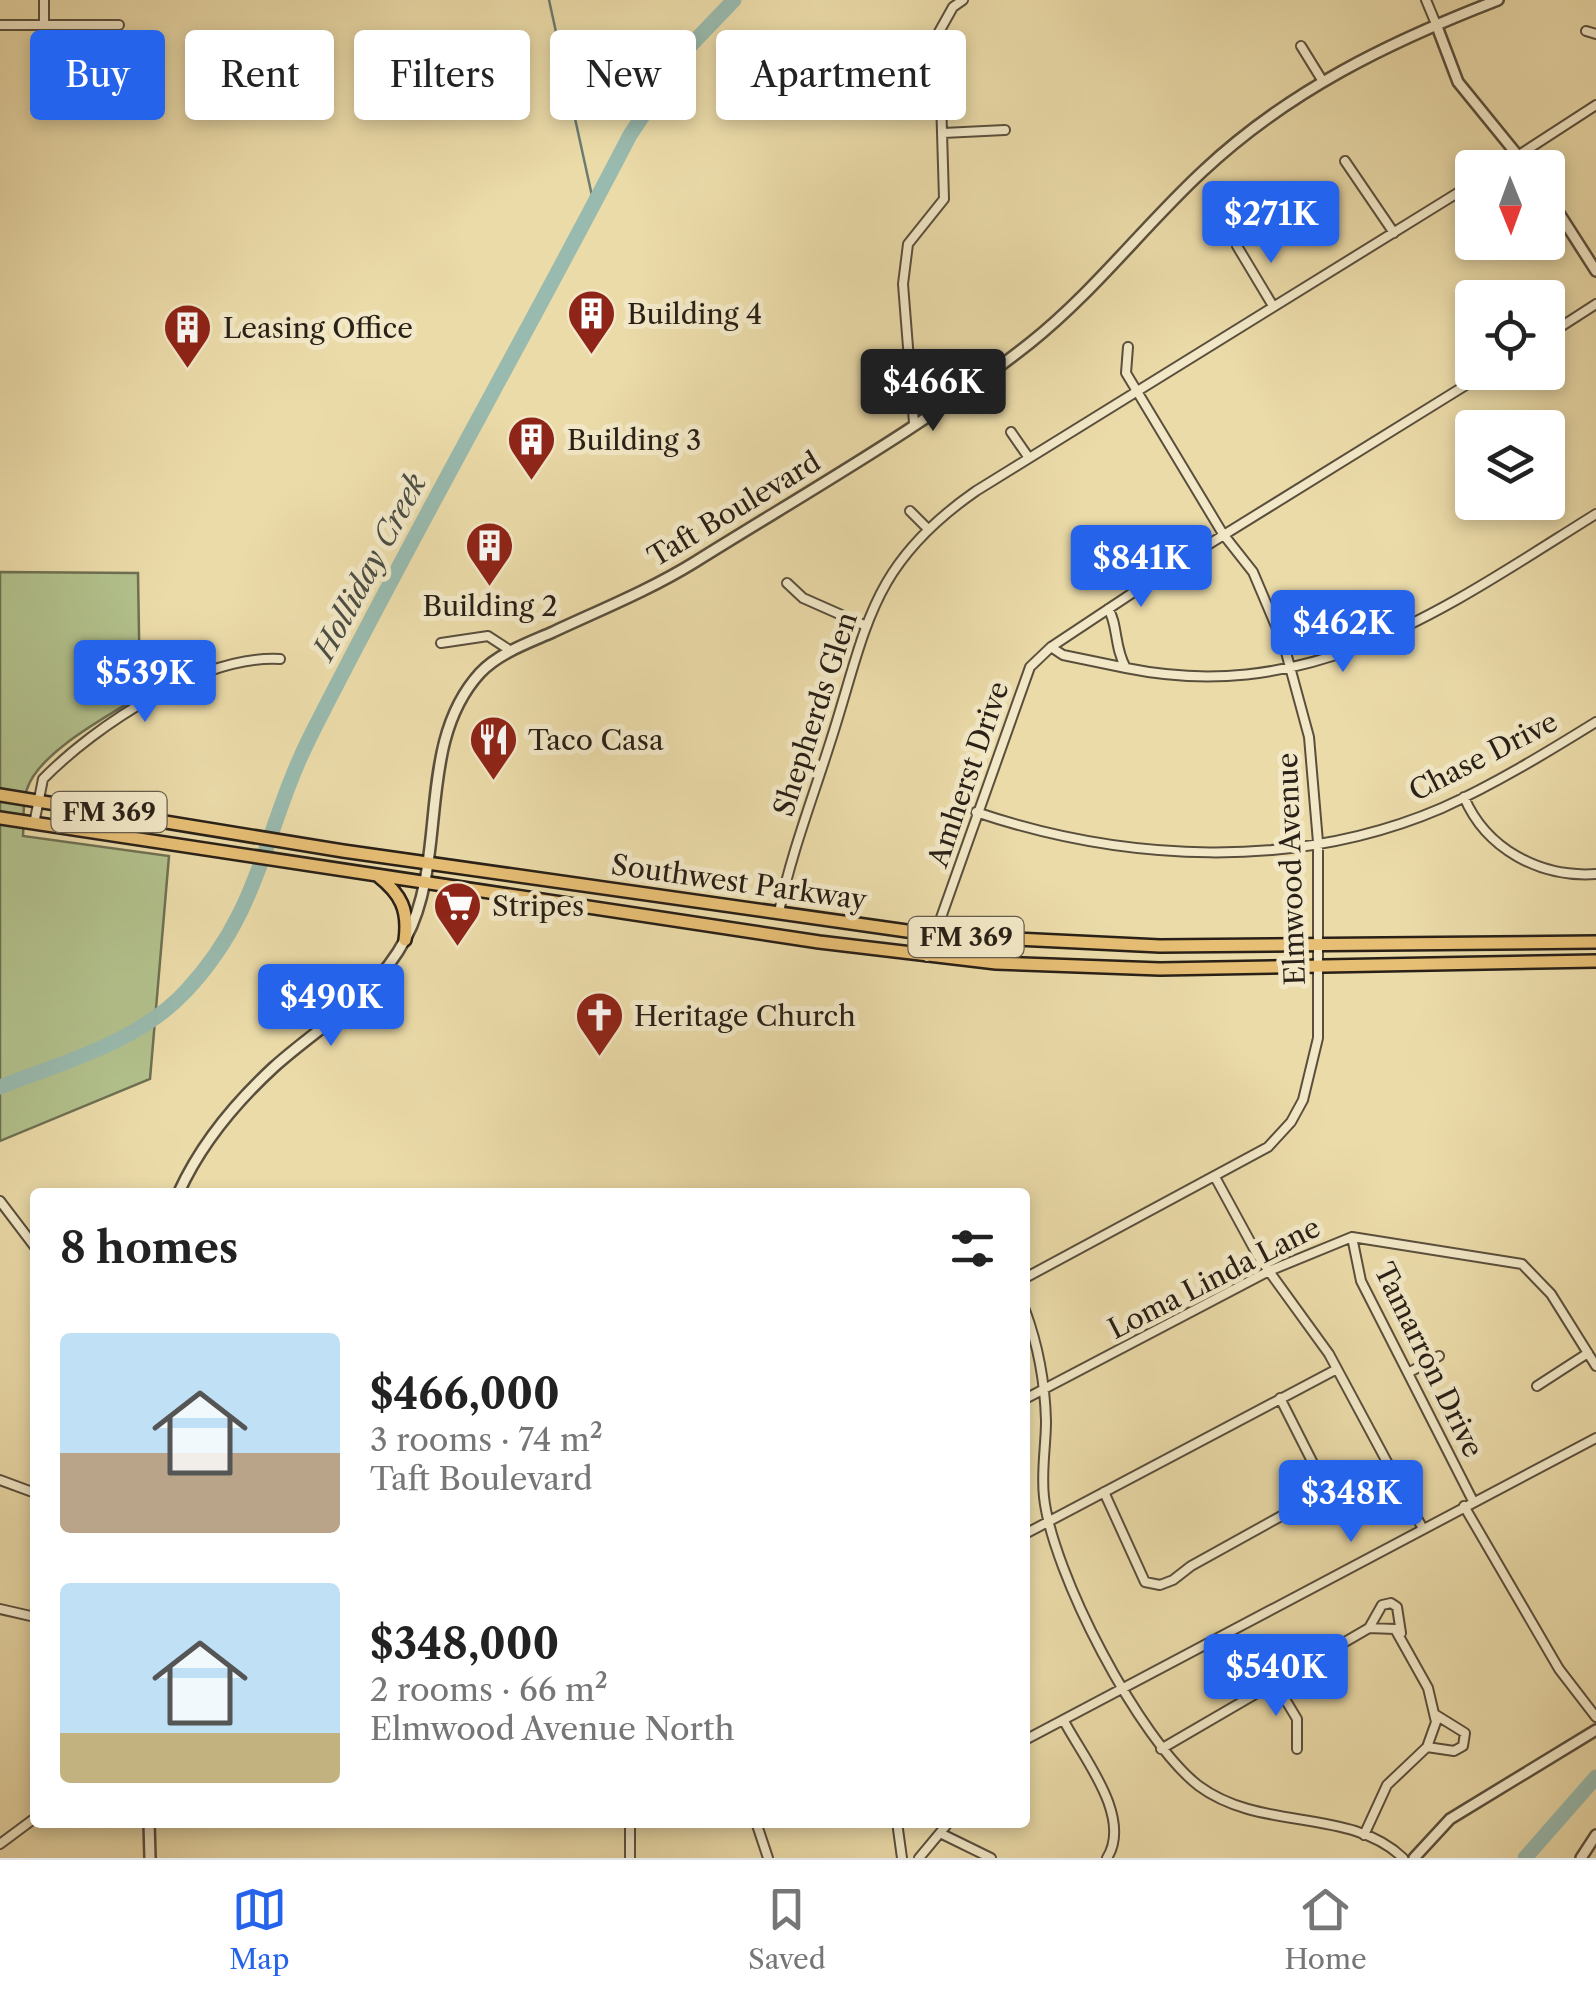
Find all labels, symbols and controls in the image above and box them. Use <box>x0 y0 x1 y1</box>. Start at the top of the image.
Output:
chip: Buy <box>30 30 165 120</box>
chip: Rent <box>185 30 334 120</box>
chip: Filters <box>354 30 530 120</box>
chip: New <box>550 30 696 120</box>
chip: Apartment <box>716 30 966 120</box>
north arrow <box>1455 150 1565 260</box>
map controls <box>1455 150 1565 520</box>
pin: $271K <box>1201 181 1341 266</box>
text: $271K <box>1224 194 1318 233</box>
button: locate <box>1455 280 1565 390</box>
building icon: Building 4 <box>566 288 618 356</box>
place label: Building 4 <box>627 297 762 331</box>
building icon: Leasing Office <box>162 302 214 370</box>
place label: Leasing Office <box>223 311 413 345</box>
pin: $466K <box>863 349 1003 434</box>
text: $466K <box>883 362 983 401</box>
button: layers <box>1455 410 1565 520</box>
building icon: Building 3 <box>506 414 558 482</box>
place label: Building 3 <box>567 423 701 457</box>
street label: Taft Boulevard <box>642 444 826 574</box>
water label: Holliday Creek <box>304 467 434 668</box>
building icon: Building 2 <box>464 520 516 588</box>
pin: $841K <box>1071 525 1211 610</box>
text: $841K <box>1093 538 1189 577</box>
place label: Building 2 <box>422 589 558 623</box>
pin: $462K <box>1273 590 1413 675</box>
text: $462K <box>1293 603 1393 642</box>
street label: Shepherds Glen <box>766 608 864 820</box>
pin: $539K <box>75 640 215 725</box>
text: $539K <box>96 653 194 692</box>
street label: Amherst Drive <box>920 677 1016 872</box>
street label: Chase Drive <box>1403 704 1563 808</box>
restaurant icon: Taco Casa <box>467 714 519 782</box>
place label: Taco Casa <box>528 723 664 757</box>
street label: Elmwood Avenue <box>1270 752 1312 986</box>
road number: FM 369 <box>52 792 166 832</box>
street label: Southwest Parkway <box>609 847 869 917</box>
supermarket icon: Stripes <box>431 880 483 948</box>
place label: Stripes <box>492 889 584 923</box>
road number: FM 369 <box>908 917 1024 957</box>
pin: $490K <box>261 964 401 1049</box>
text: $490K <box>280 977 382 1016</box>
church icon: Heritage Church <box>573 990 625 1058</box>
place label: Heritage Church <box>634 999 856 1033</box>
street label: Loma Linda Lane <box>1102 1210 1326 1346</box>
icon: filters <box>945 1221 1000 1276</box>
text: 8 homes <box>60 1222 238 1274</box>
street label: Tamarron Drive <box>1367 1257 1491 1463</box>
text: $466,000 <box>370 1368 560 1420</box>
icon: home <box>140 1373 260 1493</box>
text: 3 rooms · 74 m² <box>370 1420 603 1459</box>
text: Taft Boulevard <box>370 1459 593 1498</box>
pin: $348K <box>1281 1460 1421 1545</box>
text: $348K <box>1301 1473 1401 1512</box>
text: $348,000 <box>370 1618 559 1670</box>
icon: home <box>140 1623 260 1743</box>
pin: $540K <box>1206 1634 1346 1719</box>
text: $540K <box>1226 1647 1326 1686</box>
text: 2 rooms · 66 m² <box>370 1670 608 1709</box>
text: Elmwood Avenue North <box>370 1709 734 1748</box>
tab: Map <box>229 1882 289 1976</box>
tab: Saved <box>748 1882 826 1976</box>
tab: Home <box>1284 1882 1367 1976</box>

